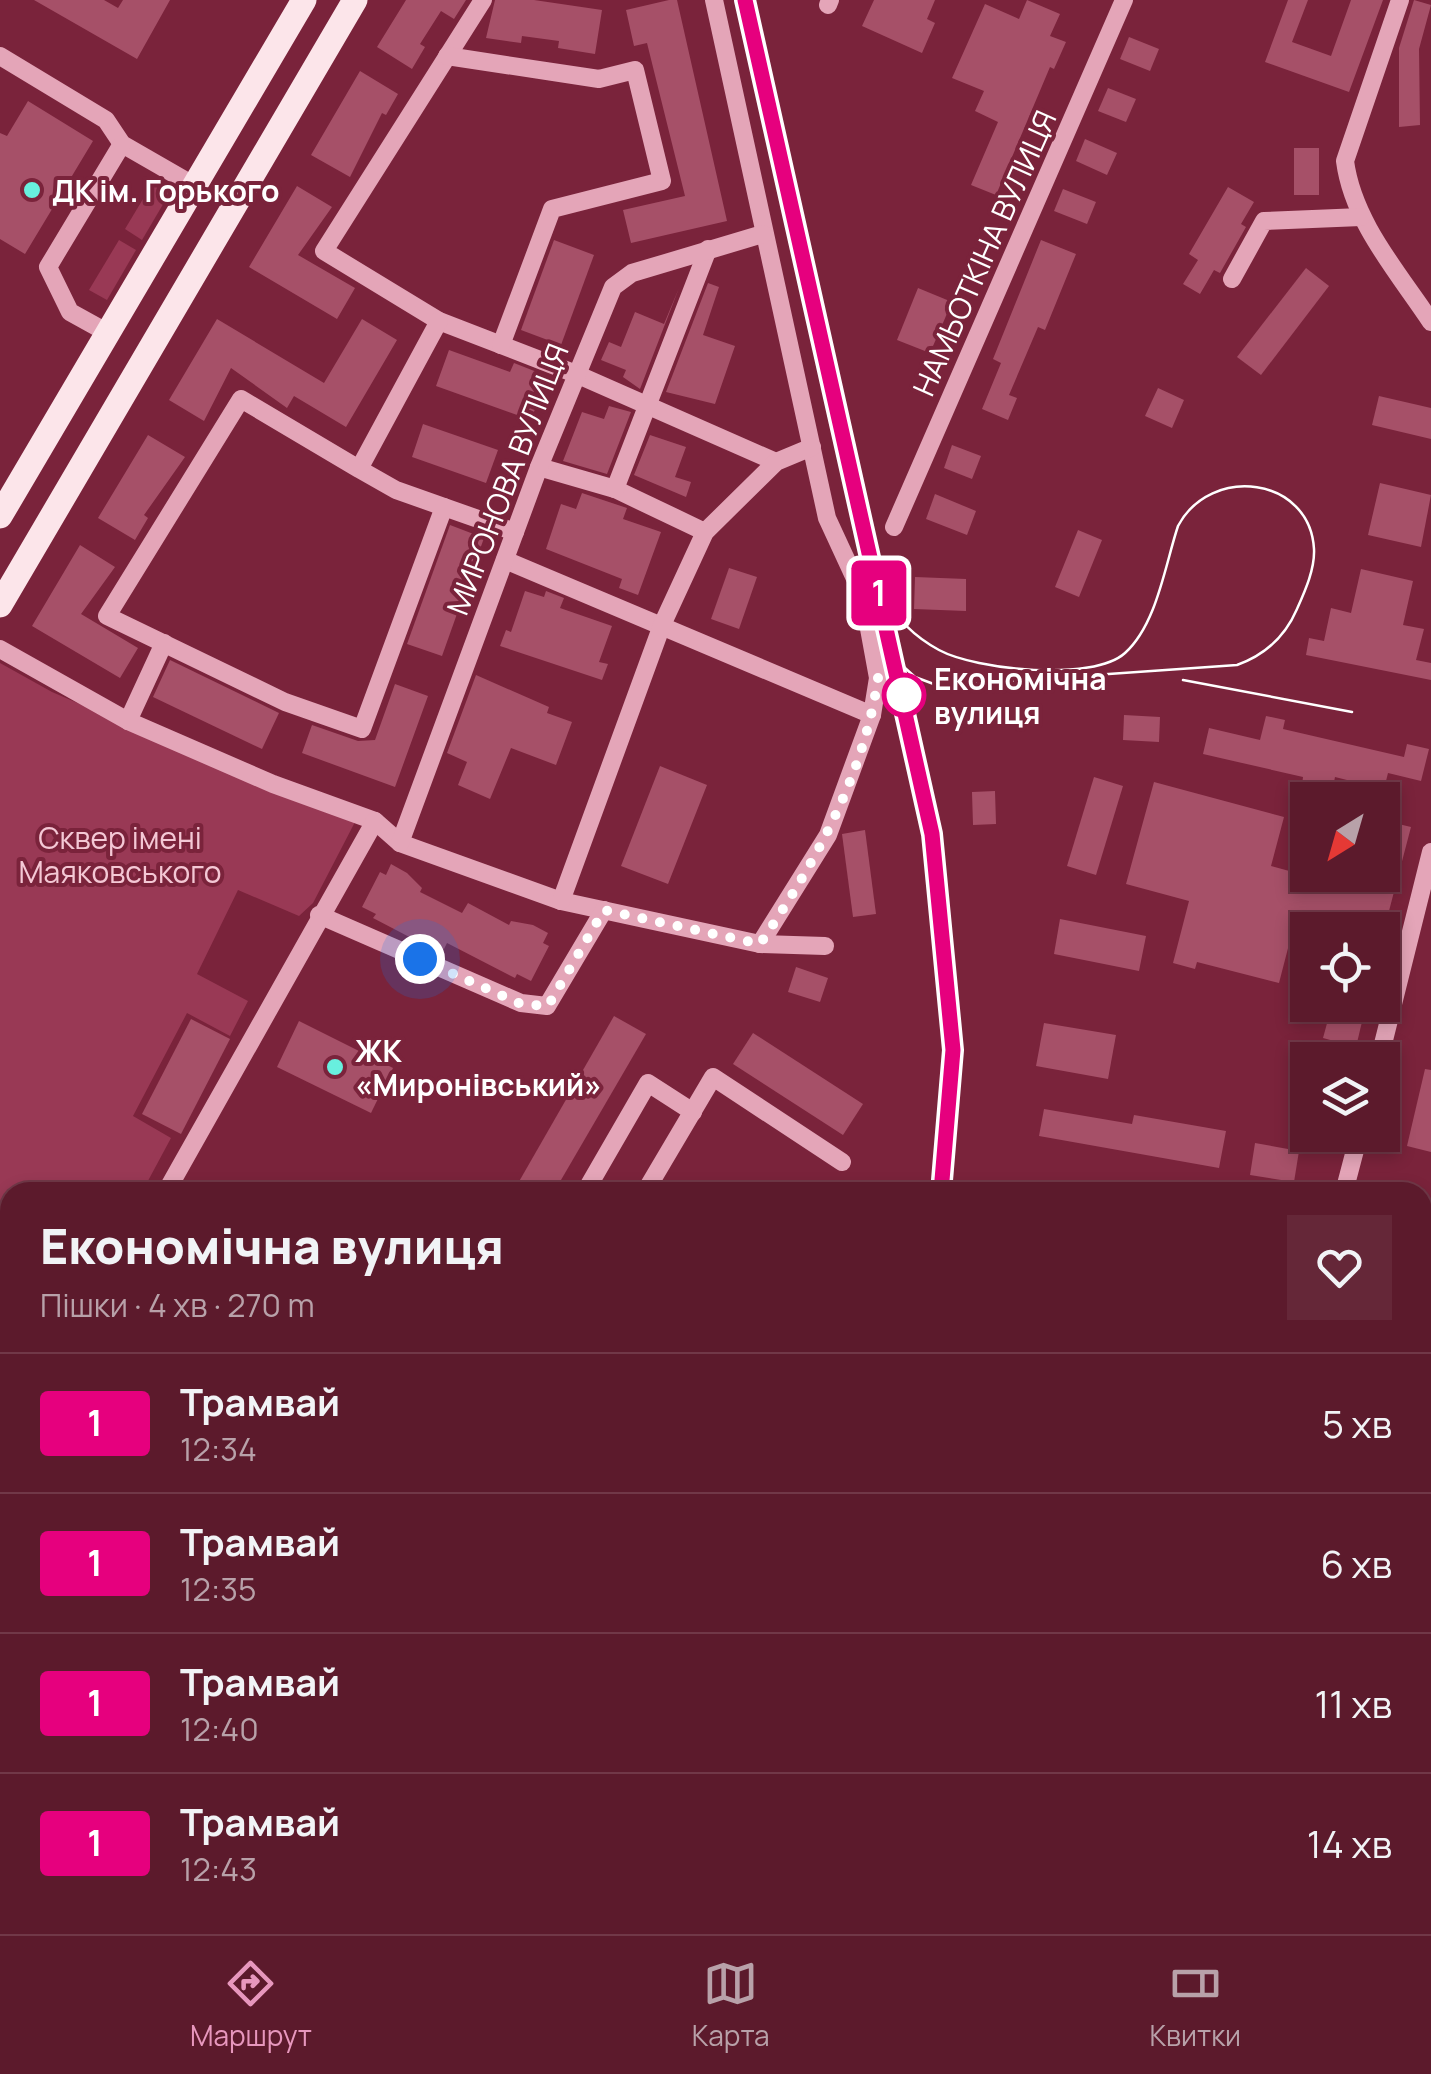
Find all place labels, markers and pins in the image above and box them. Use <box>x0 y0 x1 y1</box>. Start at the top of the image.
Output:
place label: ДК ім. Горького <box>52 170 280 211</box>
marker: ДК ім. Горького <box>21 179 43 201</box>
place label: Економічна вулиця <box>934 658 1107 733</box>
marker: Економічна вулиця <box>883 674 925 716</box>
place label: ЖК «Миронівський» <box>355 1030 602 1105</box>
marker: ЖК «Миронівський» <box>324 1056 346 1078</box>

